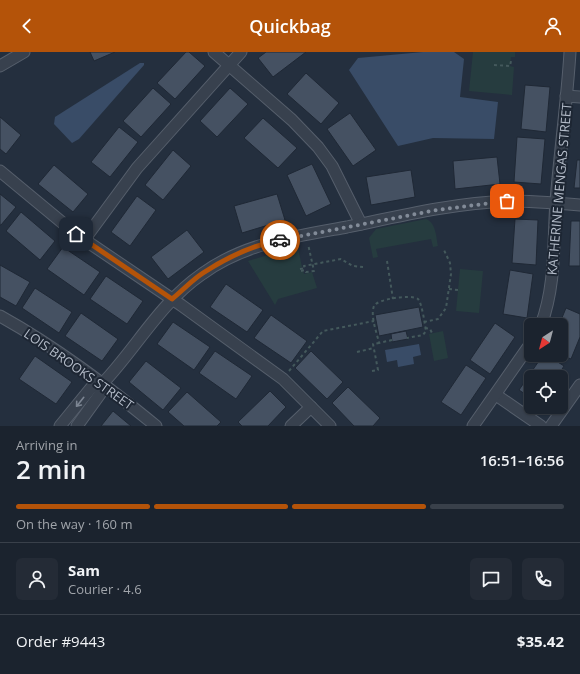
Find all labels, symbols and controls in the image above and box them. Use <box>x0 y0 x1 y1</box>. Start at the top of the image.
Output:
text: Quickbag <box>249 14 331 38</box>
icon: back <box>16 15 38 37</box>
icon: person <box>542 15 564 37</box>
street label: KATHERINE MENGAS STREET <box>542 101 576 276</box>
pin <box>490 184 524 218</box>
icon: bag <box>496 190 518 212</box>
pin <box>59 217 93 251</box>
courier <box>260 220 300 260</box>
icon: home <box>65 223 87 245</box>
icon: car <box>269 229 291 251</box>
north arrow <box>524 318 568 362</box>
map controls <box>524 318 568 414</box>
street label: LOIS BROOKS STREET <box>21 324 138 414</box>
button: locate <box>524 370 568 414</box>
one-way arrow <box>75 396 84 407</box>
text: Arriving in <box>16 436 78 454</box>
text: 16:51–16:56 <box>480 450 564 470</box>
text: 2 min <box>16 451 86 487</box>
text: On the way · 160 m <box>16 515 132 533</box>
button: person <box>16 558 58 600</box>
button: chat <box>470 558 512 600</box>
button: phone <box>522 558 564 600</box>
text: Sam <box>68 560 100 580</box>
text: Courier · 4.6 <box>68 580 142 598</box>
text: Order #9443 <box>16 631 105 651</box>
text: $35.42 <box>517 631 564 651</box>

